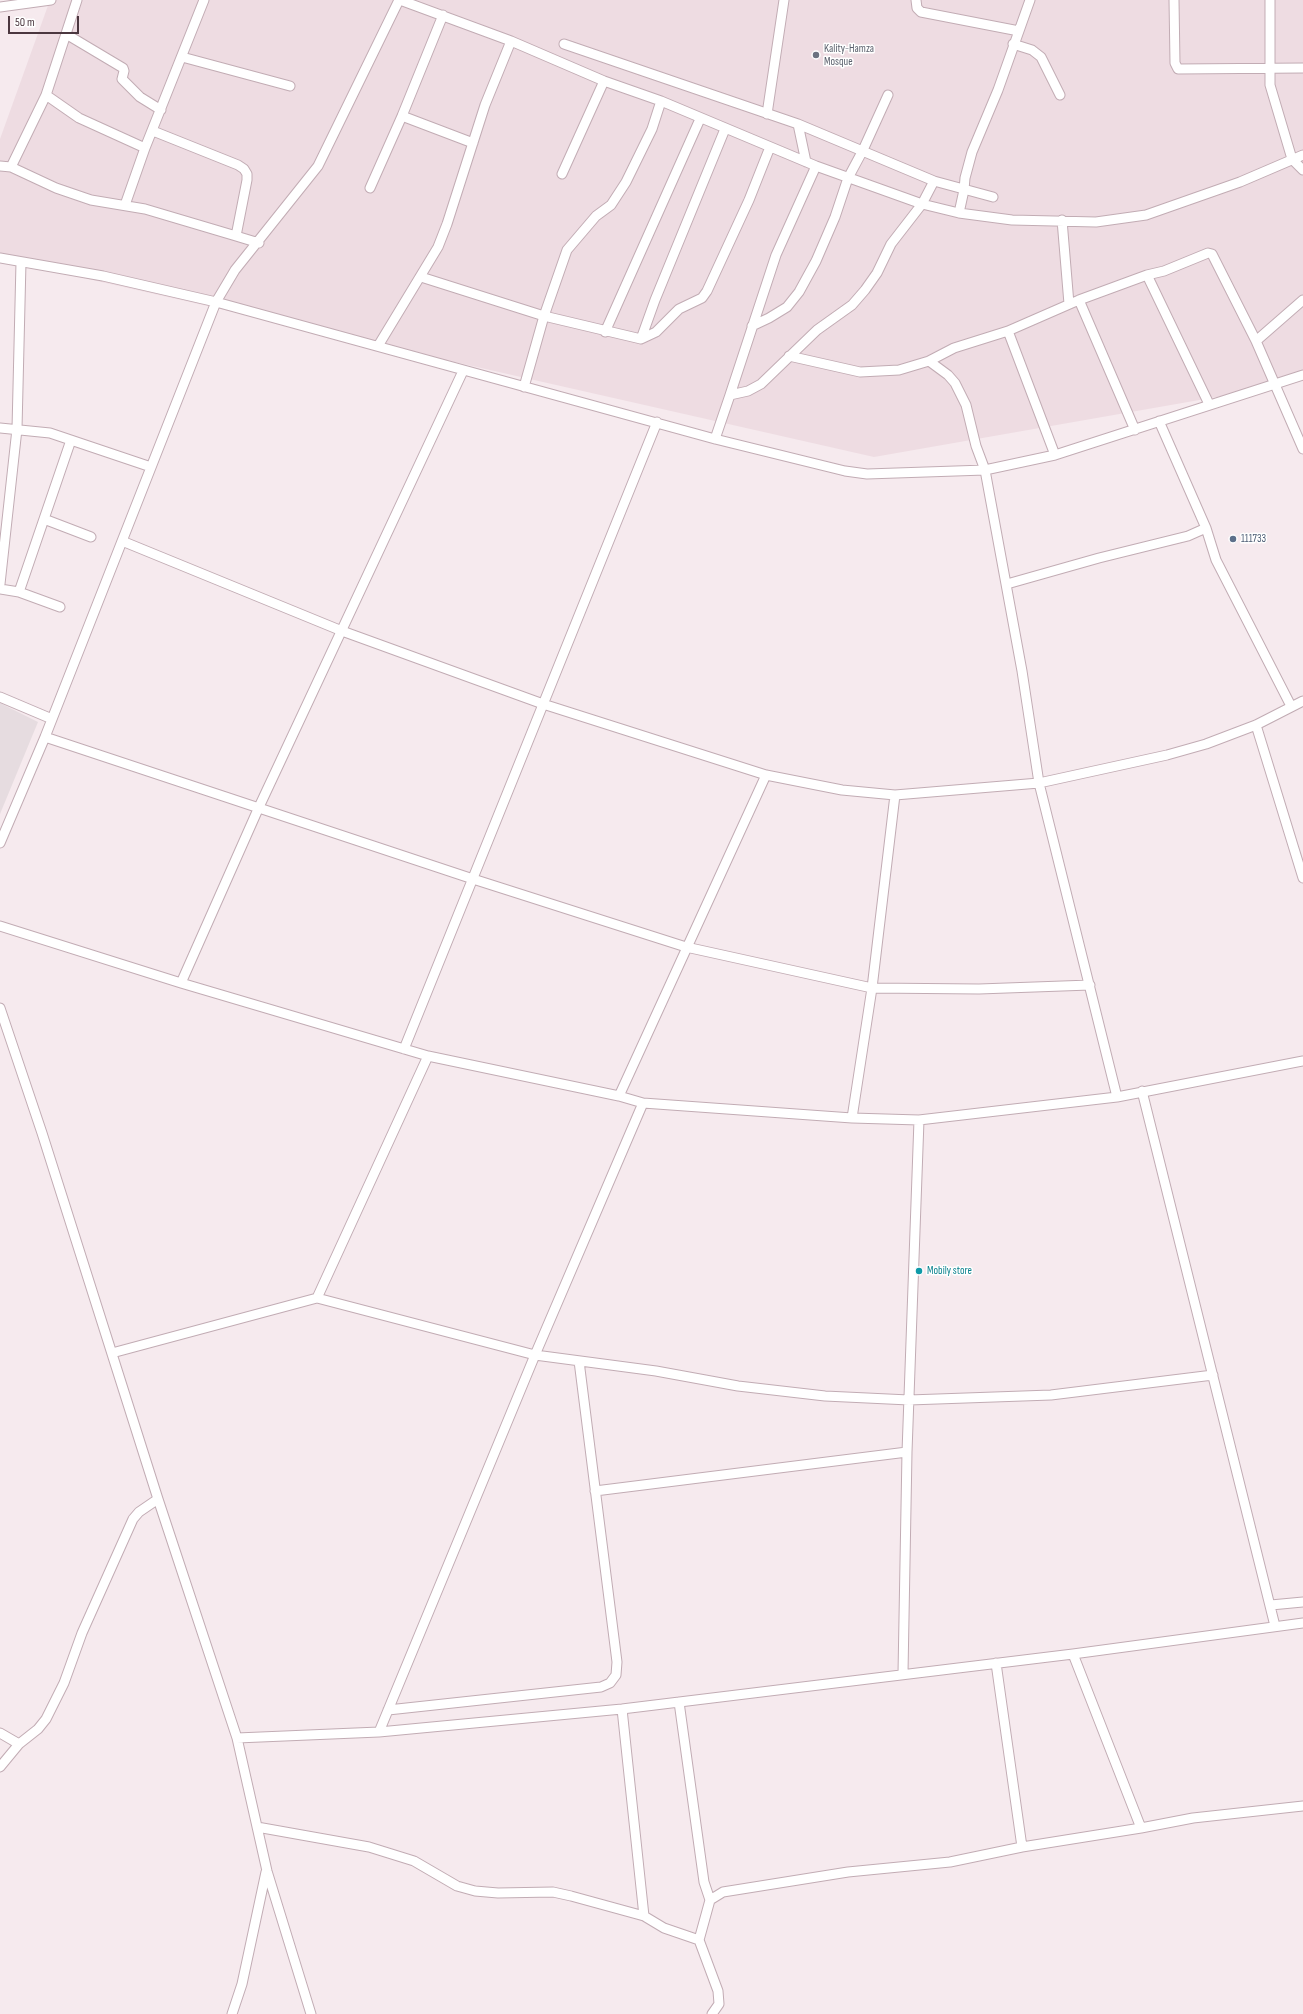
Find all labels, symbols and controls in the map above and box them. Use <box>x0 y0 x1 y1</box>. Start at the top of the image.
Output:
scale bar <box>10 8 81 34</box>
text: 50 m <box>15 15 35 30</box>
place label: Kality-Hamza Mosque <box>824 42 874 68</box>
marker: Kality-Hamza Mosque <box>811 50 821 60</box>
place label: 111733 <box>1241 532 1266 546</box>
marker: 111733 <box>1228 534 1238 544</box>
place label: Mobily store <box>927 1264 972 1278</box>
marker: Mobily store <box>914 1266 924 1276</box>

